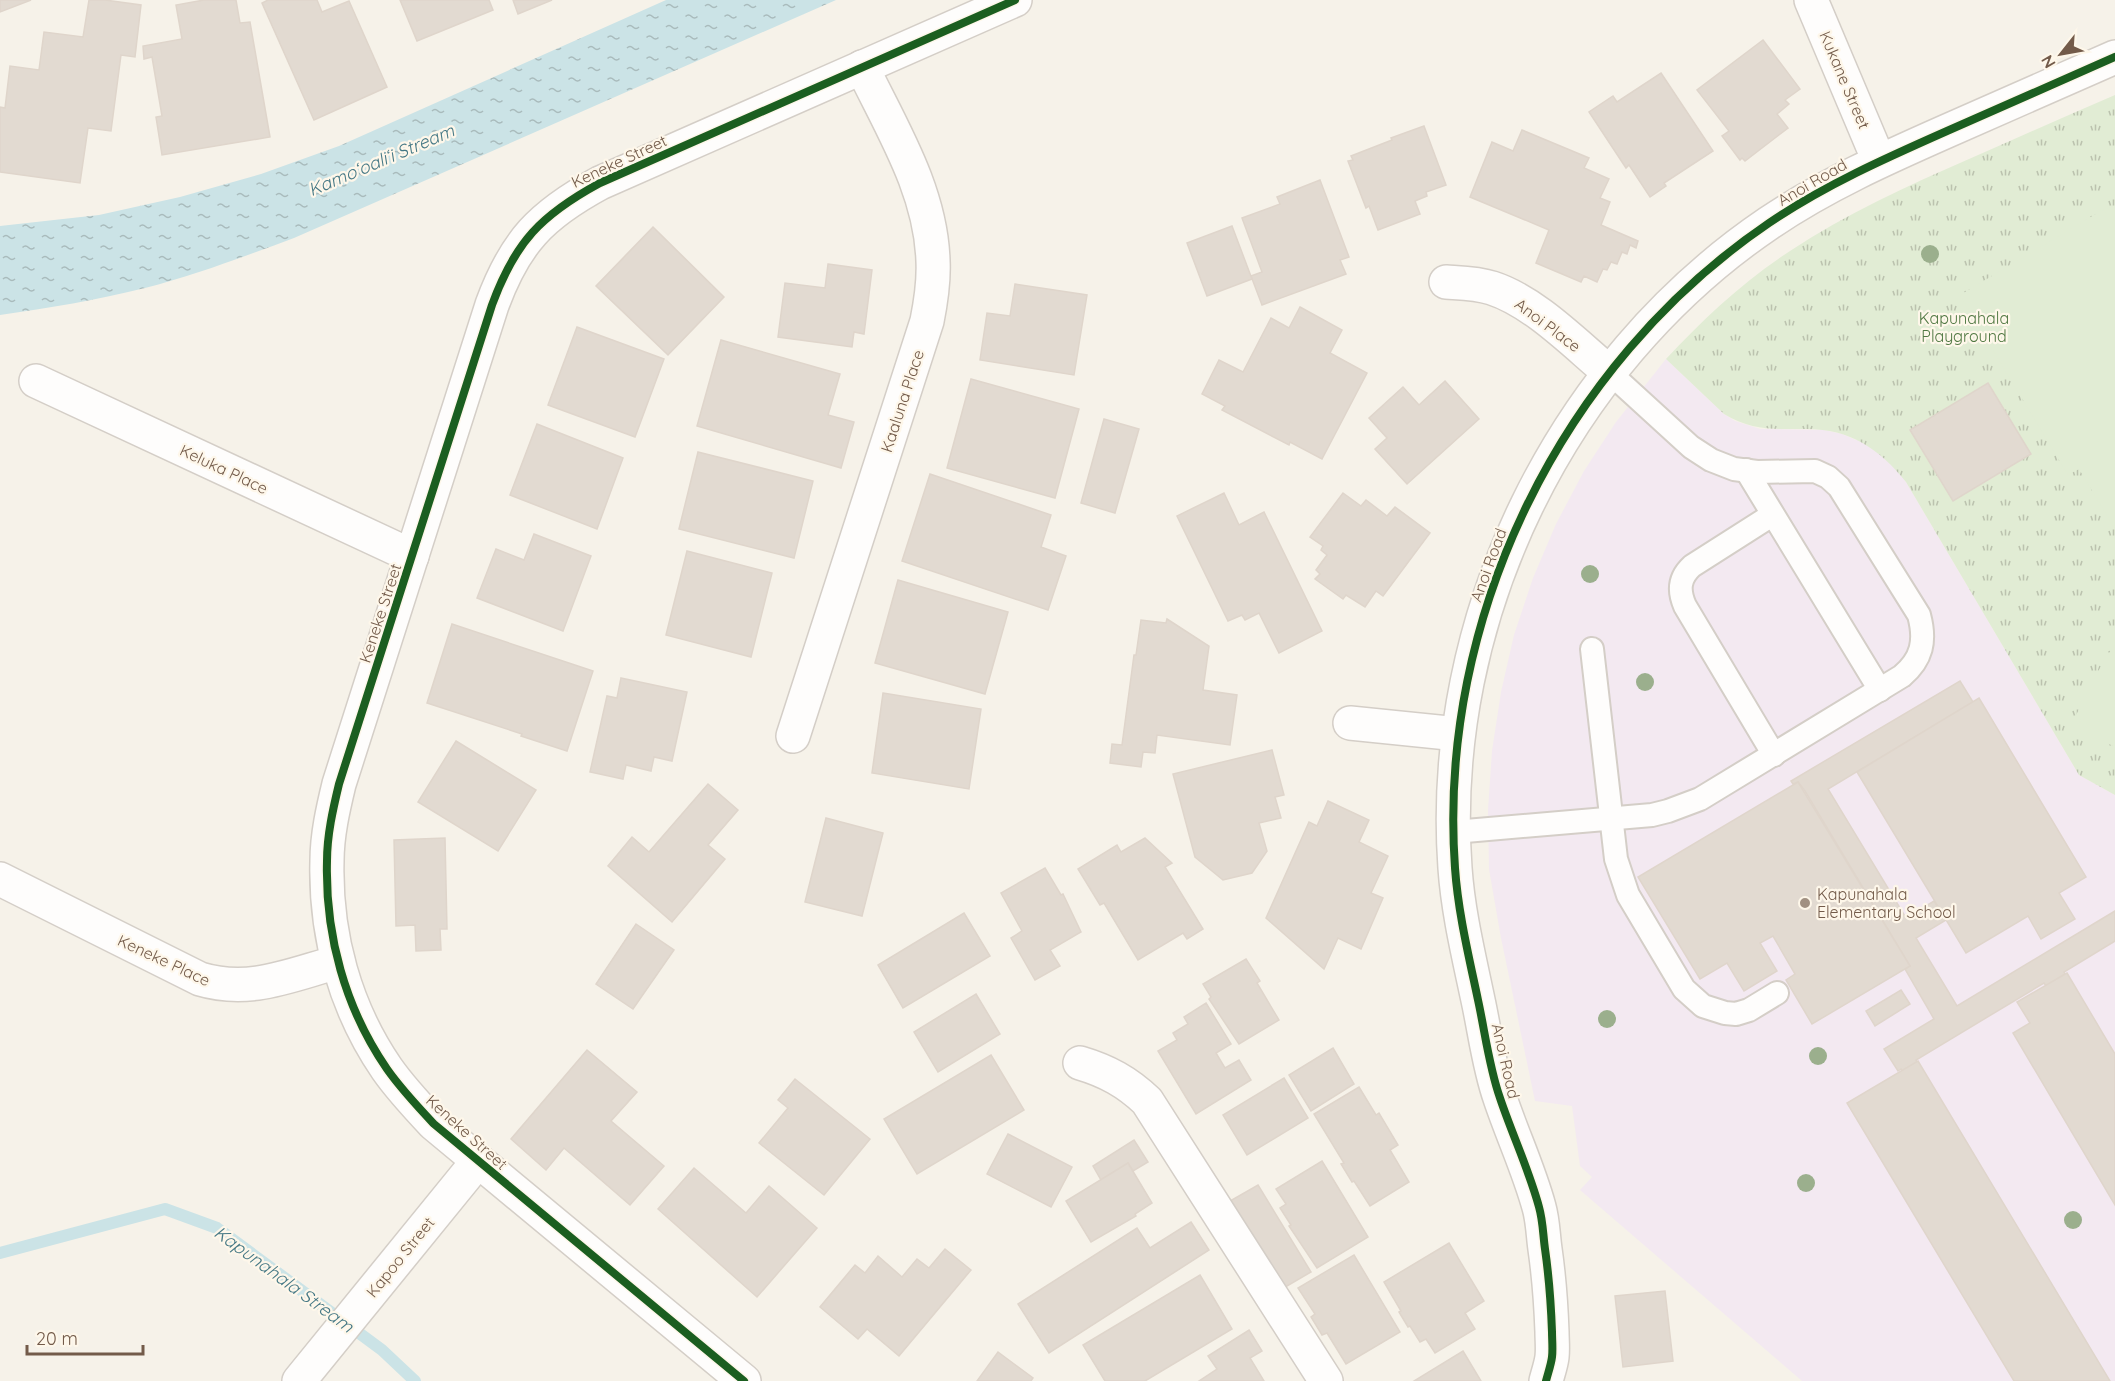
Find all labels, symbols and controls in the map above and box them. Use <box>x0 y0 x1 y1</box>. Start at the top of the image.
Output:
north arrow <box>2031 24 2091 84</box>
street label: Kukane Street <box>1815 28 1875 132</box>
text: N <box>2037 52 2060 72</box>
water label: Kamoʻoaliʻi Stream <box>305 119 458 201</box>
street label: Keneke Street <box>568 130 670 192</box>
street label: Anoi Road <box>1774 154 1850 210</box>
street label: Anoi Place <box>1511 294 1585 356</box>
park label: Kapunahala Playground <box>1919 308 2009 346</box>
street label: Kaaluna Place <box>876 347 928 455</box>
street label: Keluka Place <box>177 440 271 498</box>
street label: Anoi Road <box>1465 526 1511 604</box>
street label: Keneke Street <box>355 561 405 665</box>
place label: Kapunahala Elementary School <box>1817 884 1956 922</box>
marker: Kapunahala Elementary School <box>1798 896 1812 910</box>
street label: Keneke Place <box>115 930 213 990</box>
street label: Anoi Road <box>1488 1021 1524 1101</box>
street label: Keneke Street <box>422 1090 512 1174</box>
street label: Kapoo Street <box>362 1213 438 1301</box>
water label: Kapunahala Stream <box>210 1221 359 1338</box>
scale bar <box>27 1318 142 1356</box>
text: 20 m <box>36 1327 78 1350</box>

